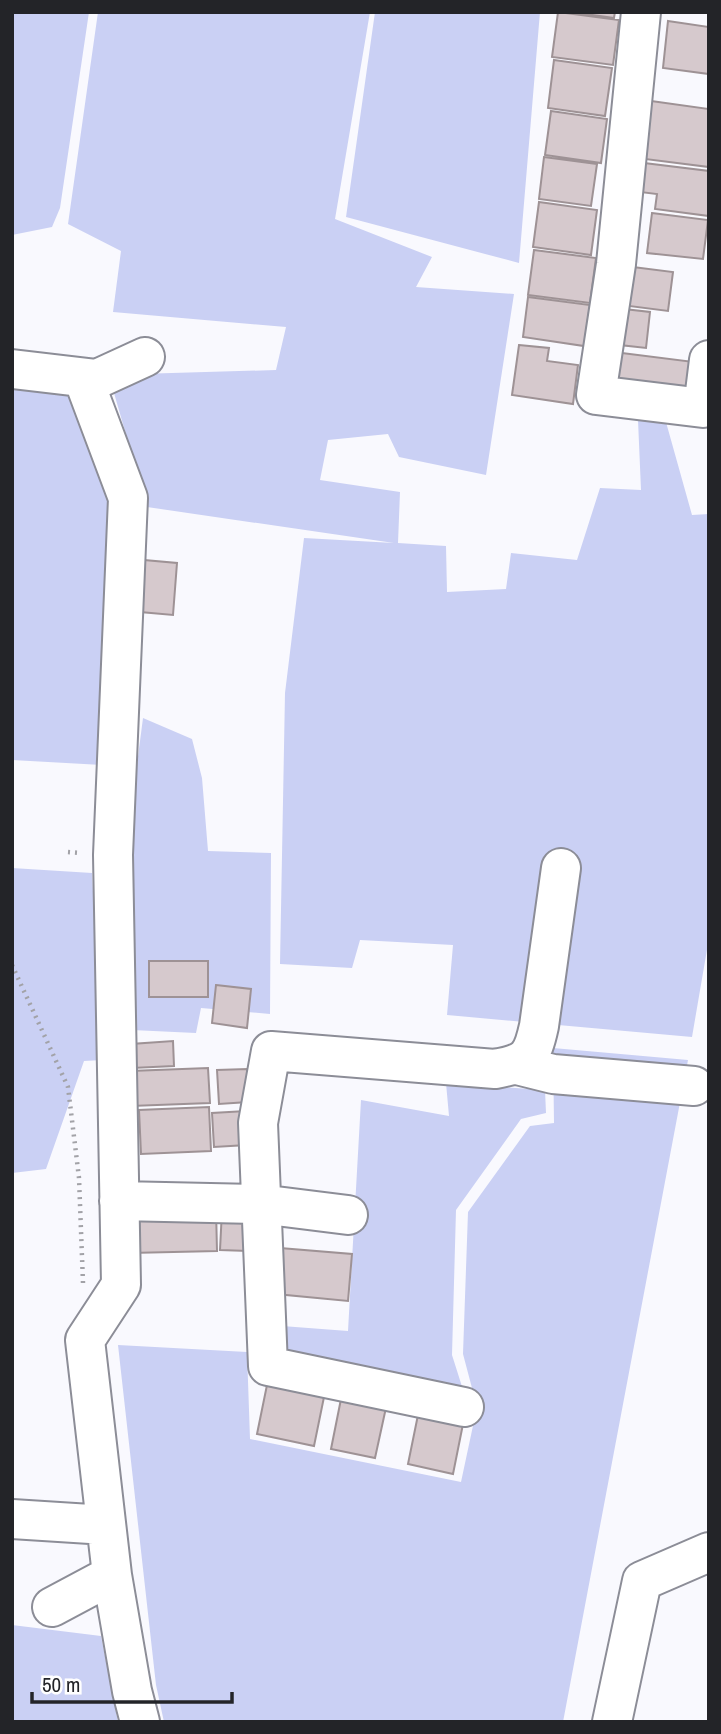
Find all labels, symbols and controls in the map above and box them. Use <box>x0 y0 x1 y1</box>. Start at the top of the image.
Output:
scale bar <box>32 1660 231 1704</box>
text: 50 m <box>42 1670 80 1699</box>

